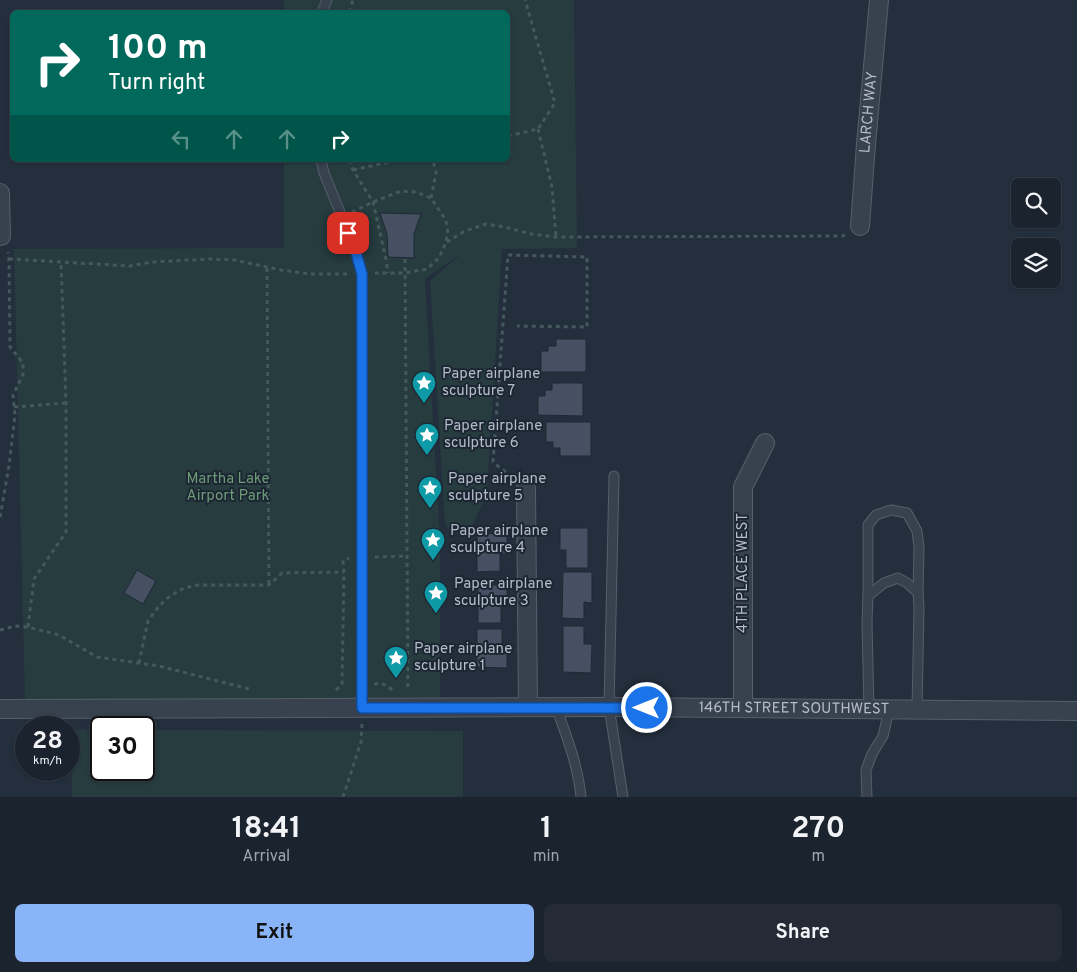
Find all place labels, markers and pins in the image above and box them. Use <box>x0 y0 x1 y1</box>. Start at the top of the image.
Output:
pin <box>327 212 369 254</box>
place label: Paper airplane sculpture 7 <box>442 365 540 401</box>
place icon: Paper airplane sculpture 7 <box>411 370 437 404</box>
place label: Paper airplane sculpture 6 <box>444 417 542 453</box>
place icon: Paper airplane sculpture 6 <box>414 422 440 456</box>
place label: Paper airplane sculpture 5 <box>448 470 546 506</box>
place icon: Paper airplane sculpture 5 <box>417 475 443 509</box>
place label: Paper airplane sculpture 4 <box>450 522 548 558</box>
place icon: Paper airplane sculpture 4 <box>420 527 446 561</box>
place label: Paper airplane sculpture 3 <box>454 575 552 611</box>
place icon: Paper airplane sculpture 3 <box>423 580 449 614</box>
place label: Paper airplane sculpture 1 <box>414 640 512 676</box>
place icon: Paper airplane sculpture 1 <box>383 645 409 679</box>

